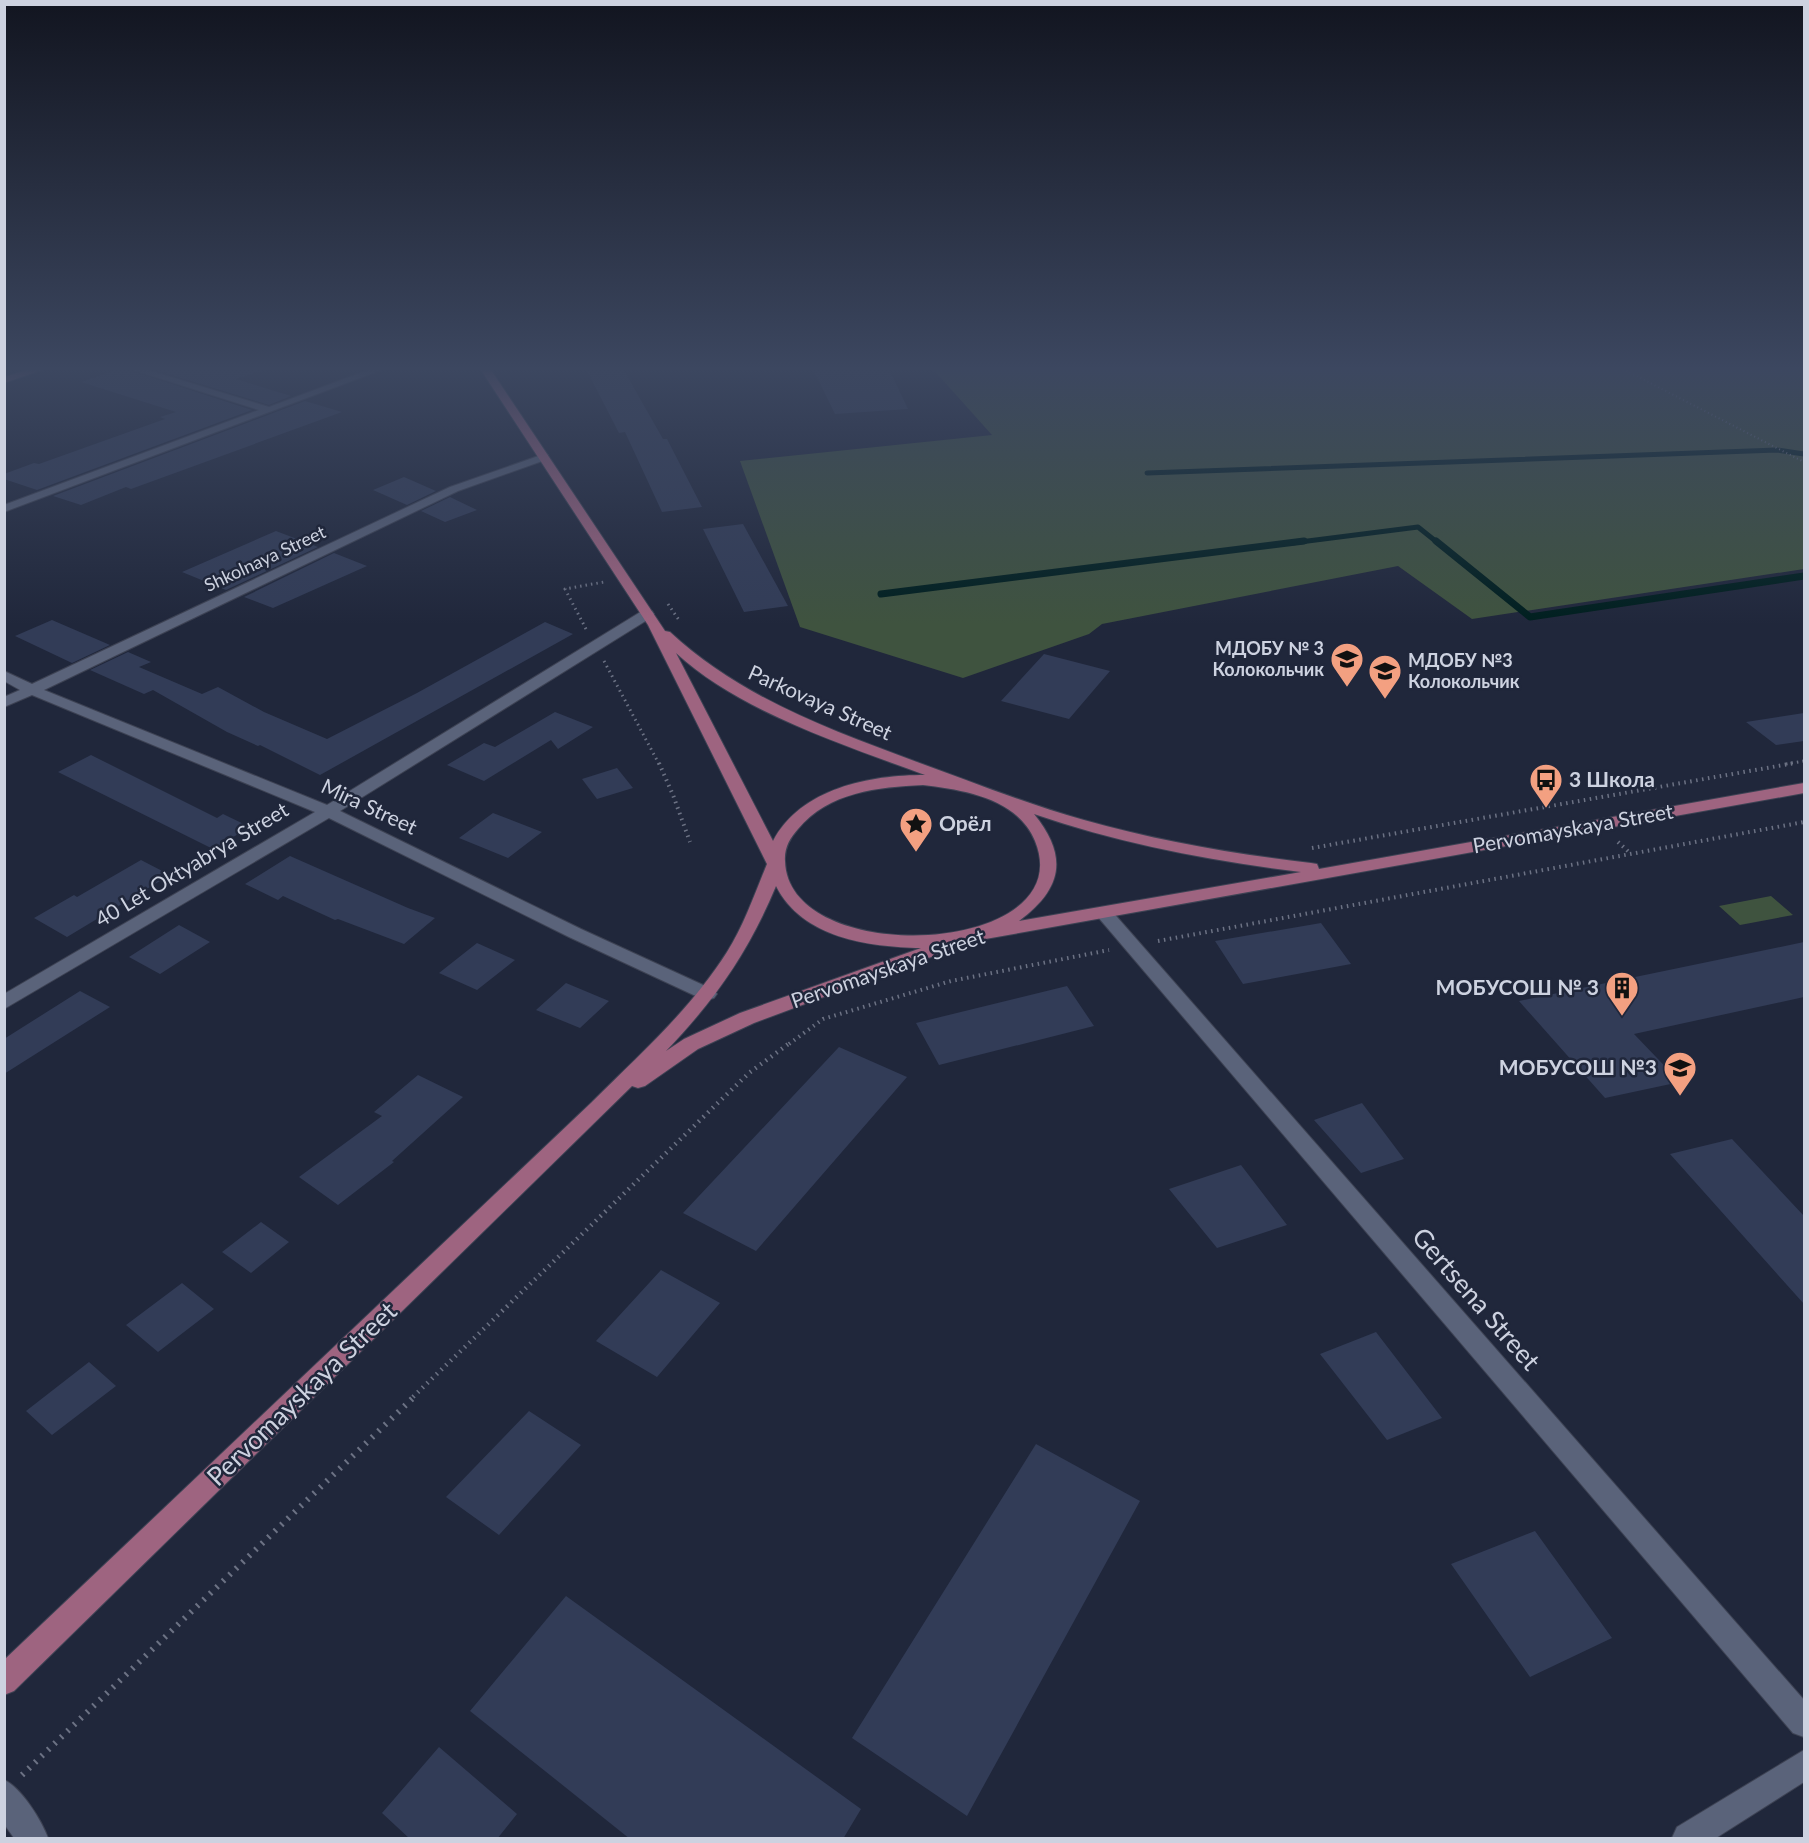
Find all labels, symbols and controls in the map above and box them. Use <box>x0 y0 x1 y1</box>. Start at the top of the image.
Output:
street label: Shkolnaya Street <box>200 520 329 596</box>
place label: МДОБУ № 3 Колокольчик <box>1212 637 1324 680</box>
school or university icon: МДОБУ № 3 Колокольчик <box>1329 641 1365 688</box>
place label: МДОБУ №3 Колокольчик <box>1408 649 1520 692</box>
school or university icon: МДОБУ №3 Колокольчик <box>1367 653 1403 700</box>
street label: Parkovaya Street <box>745 659 897 745</box>
bus stop icon: 3 Школа <box>1528 762 1564 809</box>
place label: 3 Школа <box>1569 766 1655 791</box>
street label: Mira Street <box>318 773 422 839</box>
street label: 40 Let Oktyabrya Street <box>90 796 293 931</box>
street label: Pervomayskaya Street <box>1471 798 1675 857</box>
place icon: Орёл <box>898 806 934 853</box>
place label: Орёл <box>939 810 991 835</box>
street label: Pervomayskaya Street <box>787 923 988 1012</box>
building icon: МОБУСОШ № 3 <box>1604 970 1640 1017</box>
place label: МОБУСОШ № 3 <box>1436 974 1599 999</box>
school or university icon: МОБУСОШ №3 <box>1662 1050 1698 1097</box>
place label: МОБУСОШ №3 <box>1499 1054 1657 1079</box>
street label: Gertsena Street <box>1406 1220 1548 1377</box>
street label: Pervomayskaya Street <box>200 1294 403 1492</box>

